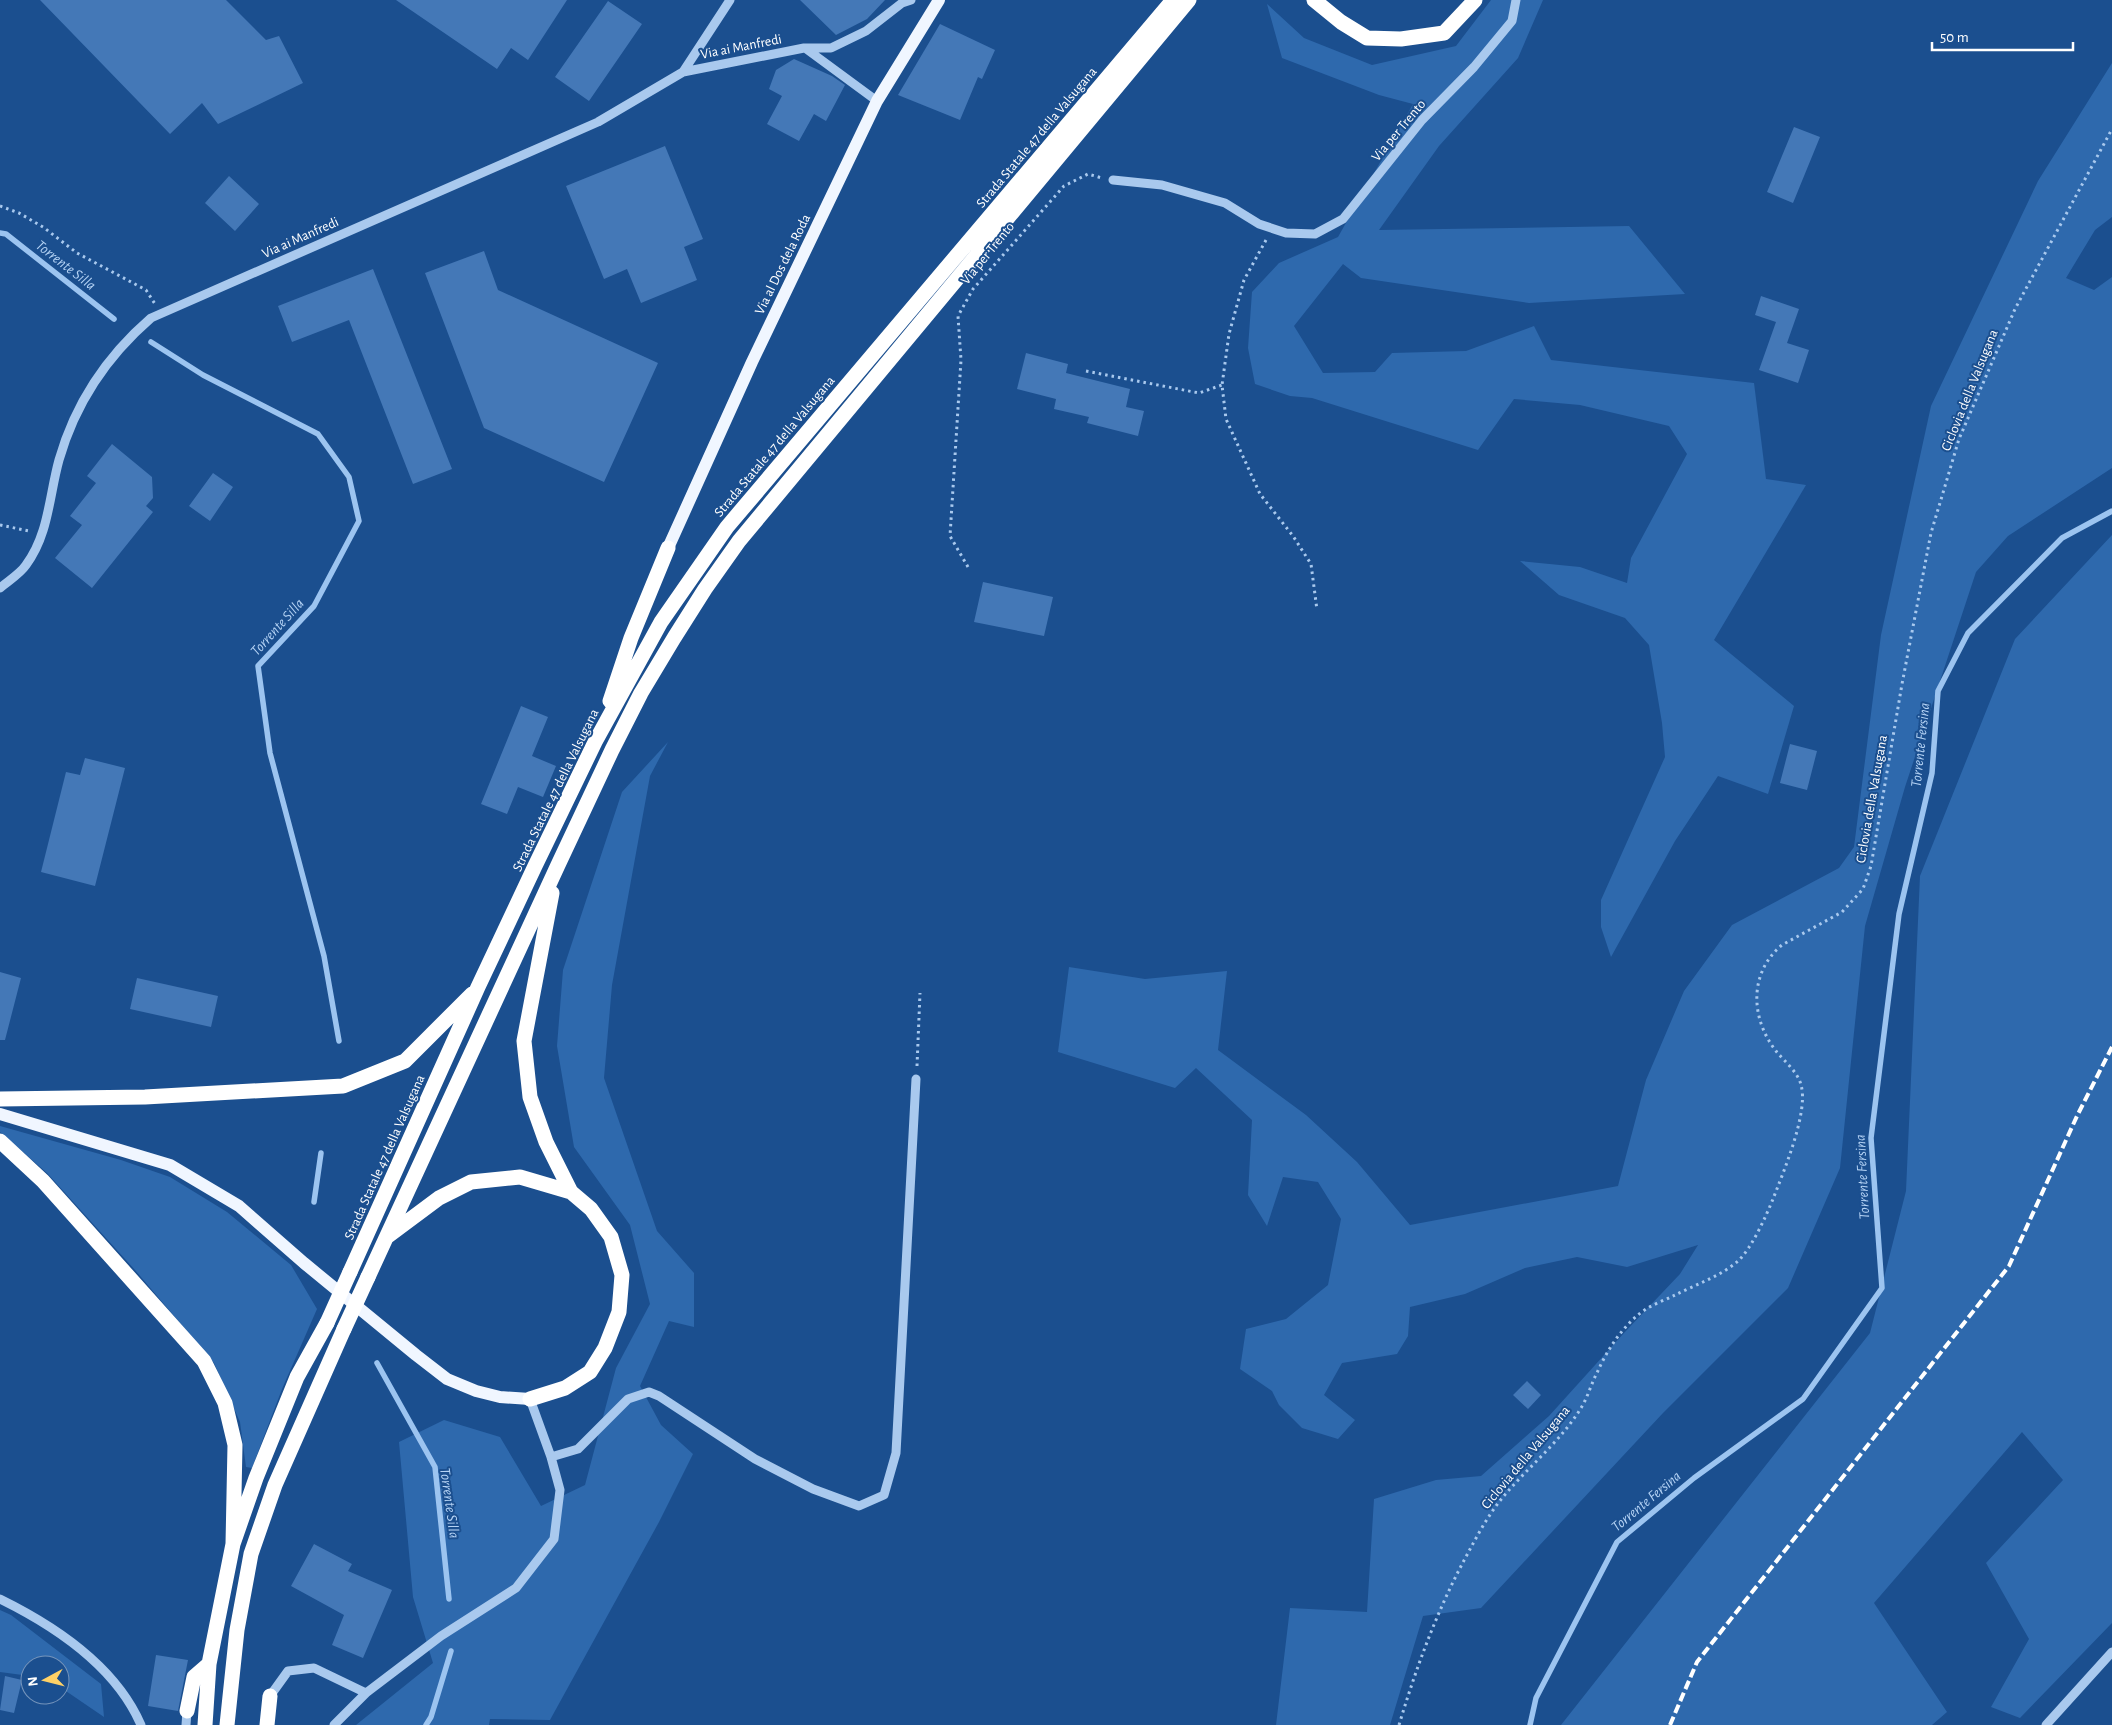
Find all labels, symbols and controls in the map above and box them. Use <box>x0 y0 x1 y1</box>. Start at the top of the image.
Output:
scale bar <box>1932 20 2073 52</box>
text: 50 m <box>1940 30 1969 45</box>
street label: Via ai Manfredi <box>699 32 783 62</box>
street label: Strada Statale 47 della Valsugana <box>974 64 1100 211</box>
street label: Via per Trento <box>1369 97 1429 164</box>
street label: Via al Dos dela Roda <box>753 212 813 317</box>
street label: Via ai Manfredi <box>260 215 341 261</box>
street label: Via per Trento <box>958 220 1017 287</box>
water label: Torrente Silla <box>33 238 98 293</box>
street label: Ciclovia della Valsugana <box>1939 327 2001 453</box>
street label: Strada Statale 47 della Valsugana <box>712 373 838 520</box>
water label: Torrente Silla <box>248 596 307 659</box>
water label: Torrente Fersina <box>1909 702 1932 788</box>
street label: Strada Statale 47 della Valsugana <box>510 706 602 874</box>
street label: Ciclovia della Valsugana <box>1854 734 1890 864</box>
street label: Strada Statale 47 della Valsugana <box>342 1072 428 1242</box>
water label: Torrente Fersina <box>1853 1134 1872 1220</box>
street label: Ciclovia della Valsugana <box>1479 1403 1573 1512</box>
water label: Torrente Silla <box>437 1467 462 1539</box>
water label: Torrente Fersina <box>1609 1468 1684 1534</box>
north arrow <box>20 1655 70 1705</box>
text: N <box>26 1676 41 1687</box>

